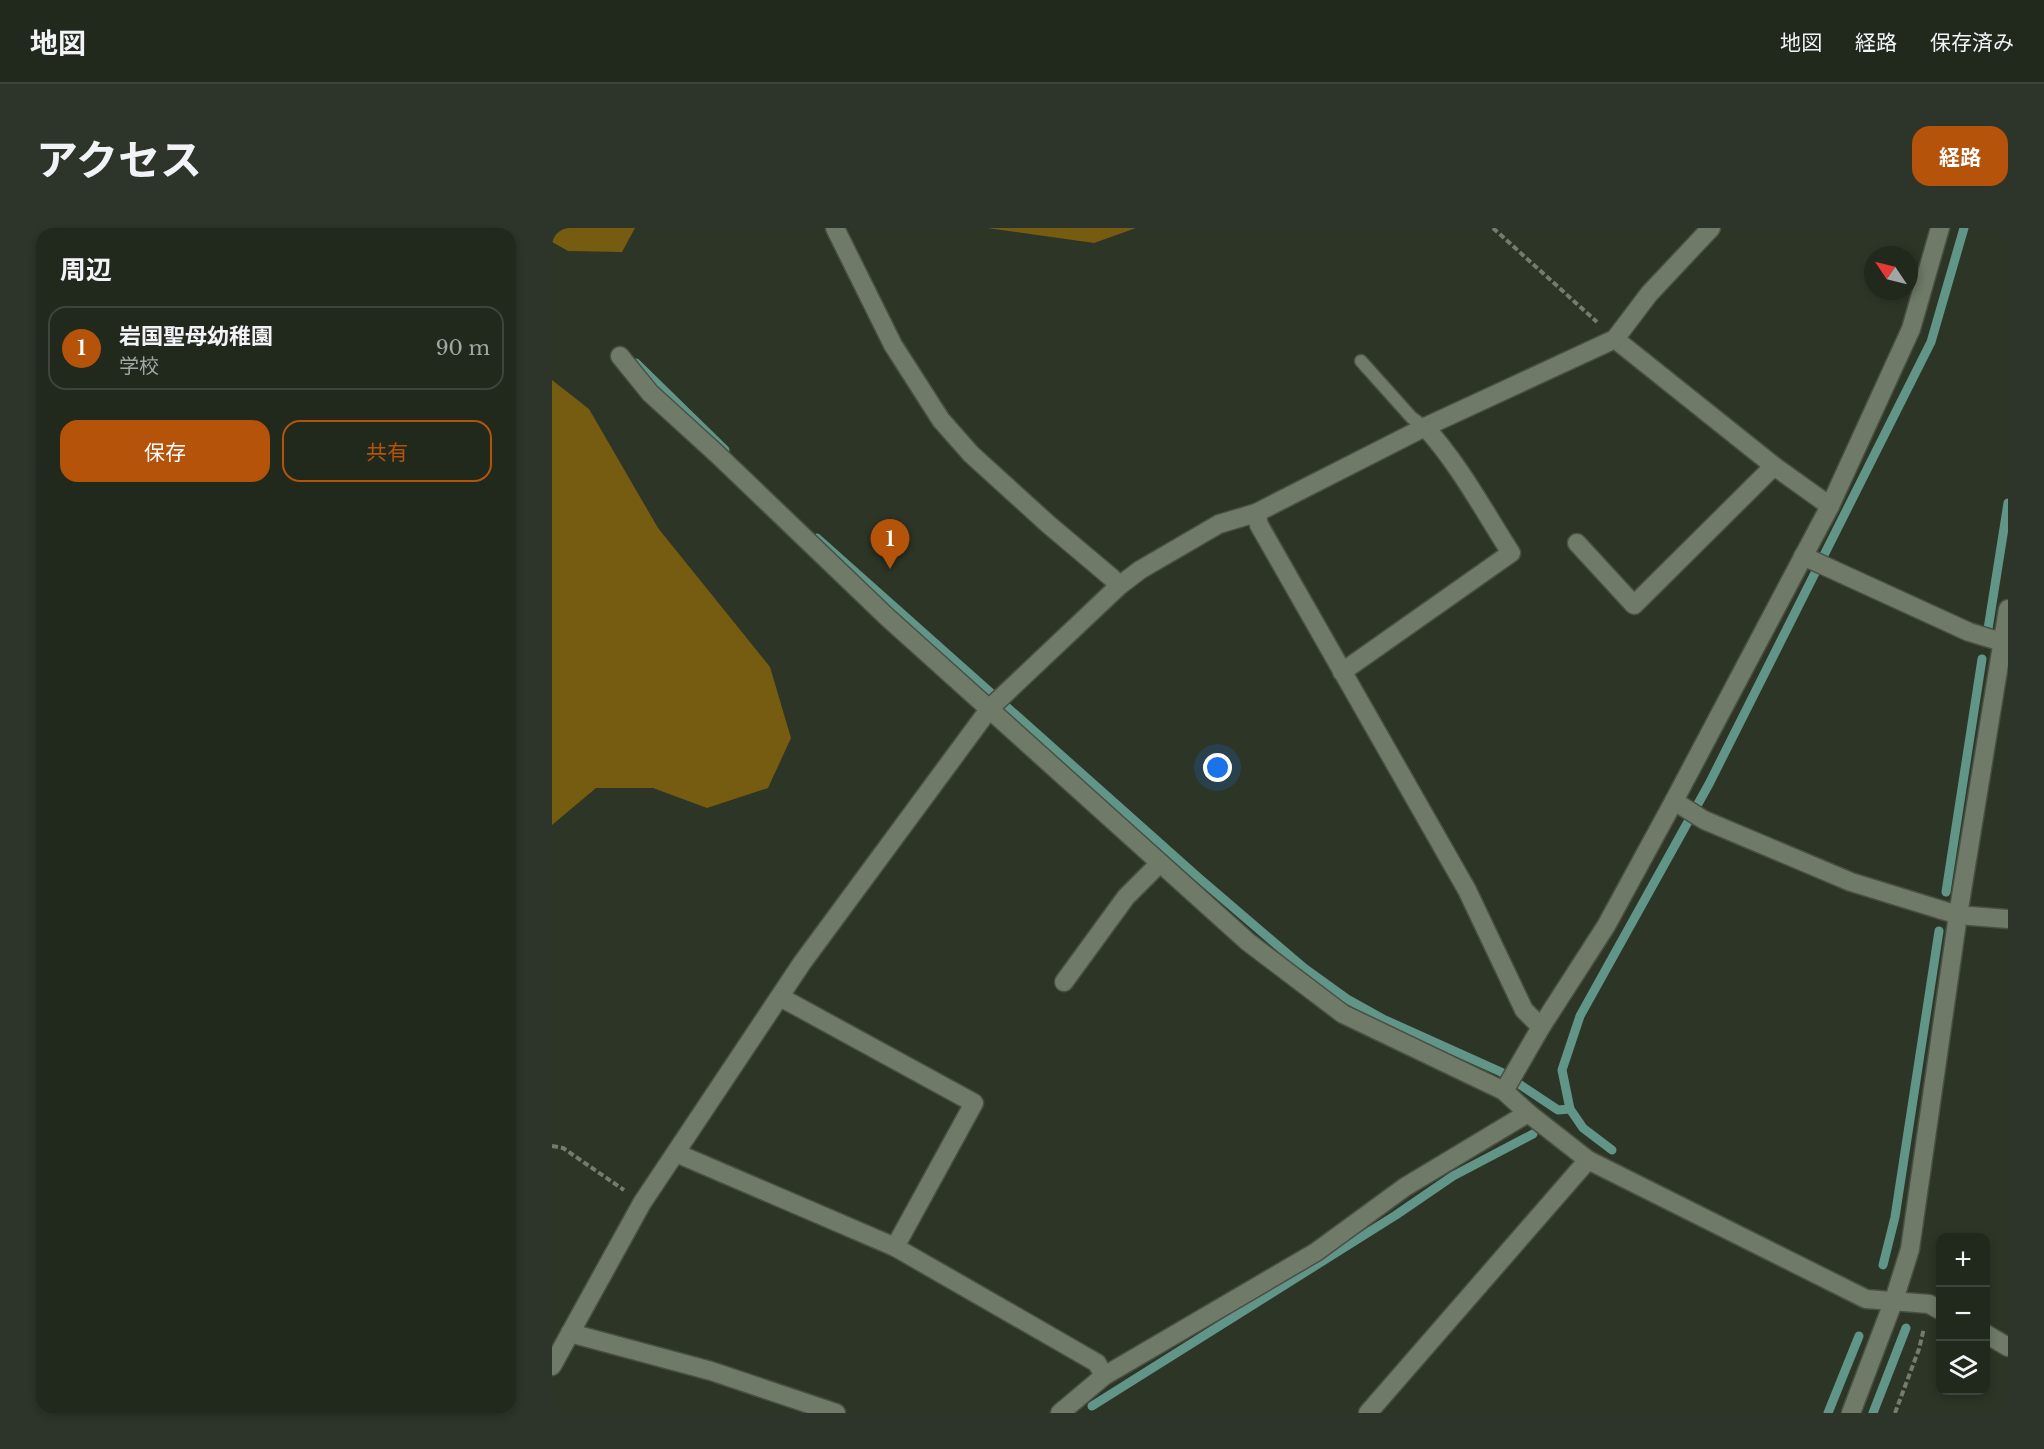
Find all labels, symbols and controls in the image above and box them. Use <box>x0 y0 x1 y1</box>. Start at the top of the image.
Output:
text: 地図 <box>30 26 86 61</box>
text: 地図 <box>1780 30 1822 56</box>
text: 経路 <box>1855 30 1897 56</box>
text: 保存済み <box>1930 30 2014 56</box>
button: 経路 <box>1912 126 2008 186</box>
text: アクセス <box>36 134 202 186</box>
north arrow <box>1864 246 1918 300</box>
text: 周辺 <box>60 254 112 286</box>
text: 岩国聖母幼稚園 <box>119 323 273 350</box>
text: 1 <box>77 336 86 360</box>
text: 90 m <box>436 336 490 360</box>
text: 学校 <box>119 354 159 378</box>
button: 保存 <box>60 420 270 482</box>
button: 共有 <box>282 420 492 482</box>
pin: 1 <box>870 520 910 569</box>
your location <box>1203 753 1232 782</box>
map controls <box>1936 1233 1990 1395</box>
button: + <box>1936 1233 1990 1287</box>
button: − <box>1936 1287 1990 1341</box>
button: layers <box>1936 1341 1990 1395</box>

